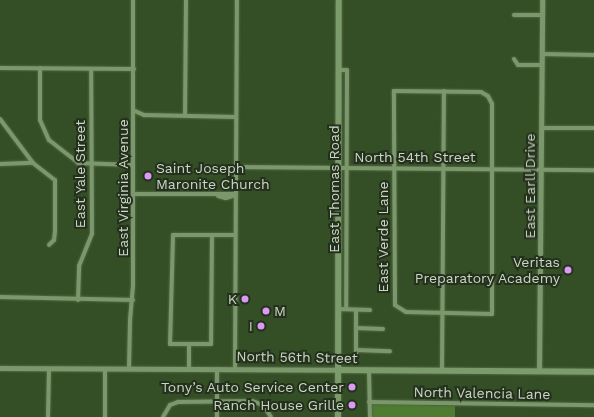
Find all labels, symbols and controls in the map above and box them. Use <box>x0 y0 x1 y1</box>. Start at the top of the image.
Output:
street label: East Virginia Avenue <box>115 119 131 257</box>
street label: East Yale Street <box>72 120 88 228</box>
street label: East Thomas Road <box>326 125 342 253</box>
street label: East Earll Drive <box>522 133 538 239</box>
street label: North 54th Street <box>354 149 476 165</box>
place label: Saint Joseph Maronite Church <box>156 160 270 192</box>
marker: Saint Joseph Maronite Church <box>143 171 153 181</box>
street label: East Verde Lane <box>375 181 391 293</box>
place label: Veritas Preparatory Academy <box>414 254 560 286</box>
marker: Veritas Preparatory Academy <box>563 265 573 275</box>
place label: K <box>228 291 237 307</box>
marker: K <box>240 294 250 304</box>
place label: M <box>274 303 286 319</box>
marker: M <box>261 306 271 316</box>
place label: I <box>249 318 253 334</box>
marker: I <box>256 321 266 331</box>
street label: North 56th Street <box>236 348 358 366</box>
place label: Tony’s Auto Service Center <box>160 379 344 395</box>
marker: Tony’s Auto Service Center <box>347 382 357 392</box>
street label: North Valencia Lane <box>413 383 551 403</box>
place label: Ranch House Grille <box>213 397 344 413</box>
marker: Ranch House Grille <box>347 400 357 410</box>

